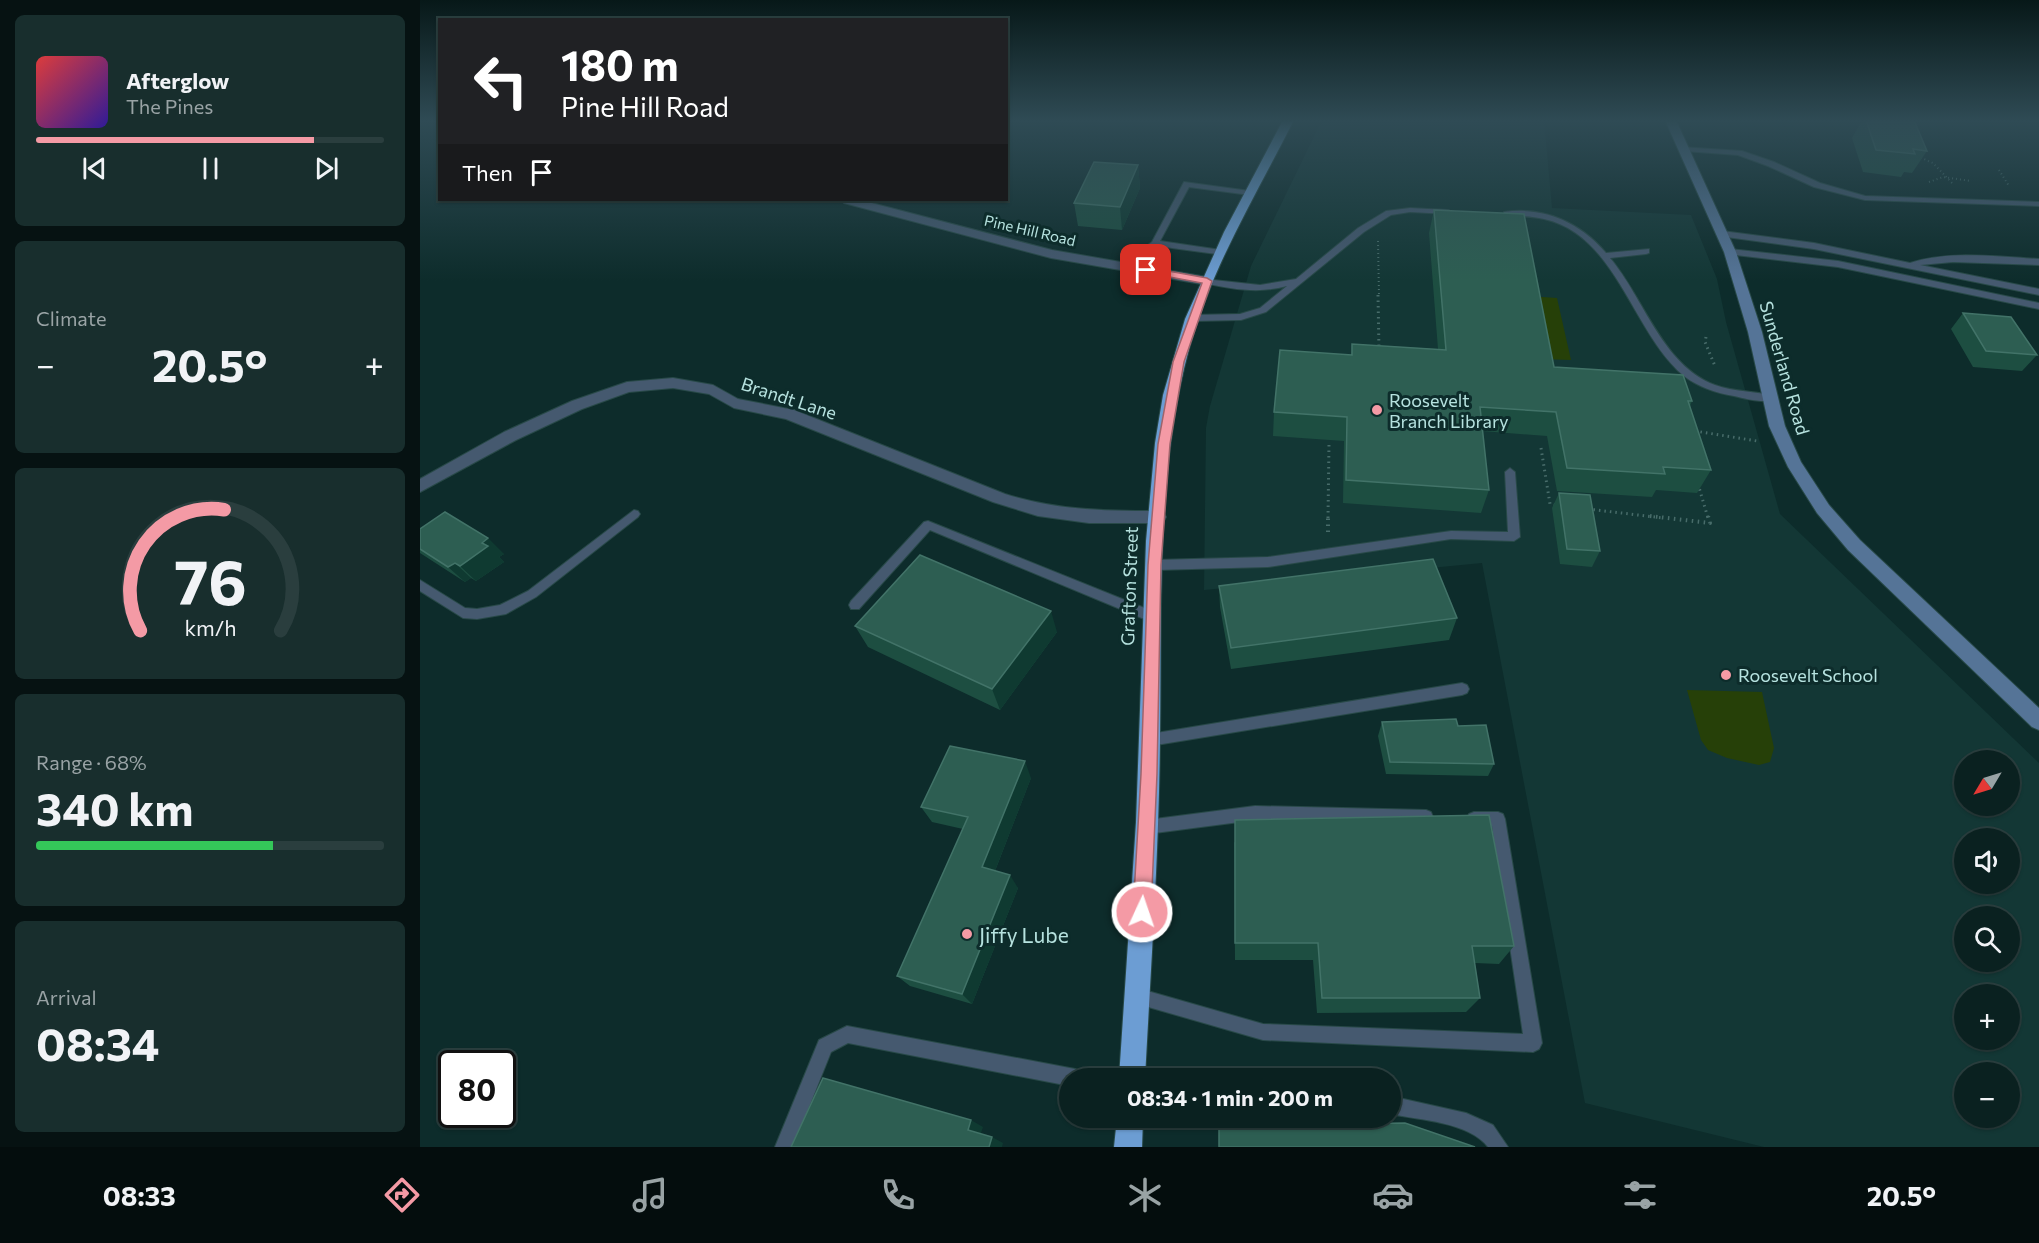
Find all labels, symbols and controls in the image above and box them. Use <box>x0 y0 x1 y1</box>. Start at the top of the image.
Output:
text: 180 m <box>561 38 679 90</box>
icon: left <box>462 42 540 120</box>
text: Afterglow <box>126 67 229 94</box>
text: Pine Hill Road <box>561 90 729 123</box>
text: The Pines <box>126 94 213 118</box>
icon: previous <box>78 152 111 185</box>
icon: pause <box>194 152 227 185</box>
icon: next <box>310 152 343 185</box>
icon: arrive <box>525 156 558 189</box>
text: Then <box>462 159 513 186</box>
street label: Pine Hill Road <box>983 211 1077 249</box>
pin <box>1120 244 1171 295</box>
icon: arrive <box>1129 253 1162 286</box>
street label: Sunderland Road <box>1755 299 1815 437</box>
text: Climate <box>36 306 106 330</box>
text: 20.5° <box>152 336 267 391</box>
text: − <box>36 343 55 384</box>
text: + <box>365 343 384 384</box>
street label: Brandt Lane <box>738 372 840 424</box>
place label: Roosevelt Branch Library <box>1389 389 1509 432</box>
marker: Roosevelt Branch Library <box>1370 403 1384 417</box>
street label: Grafton Street <box>1116 526 1142 646</box>
text: 76 <box>174 542 246 618</box>
text: km/h <box>184 614 236 640</box>
place label: Roosevelt School <box>1738 664 1878 686</box>
marker: Roosevelt School <box>1719 668 1733 682</box>
text: Range · 68% <box>36 750 147 774</box>
north arrow <box>1954 750 2020 816</box>
map controls <box>1954 750 2020 1128</box>
text: 340 km <box>36 780 193 835</box>
button: sound <box>1954 828 2020 894</box>
position arrow <box>1110 880 1174 944</box>
button: search <box>1954 906 2020 972</box>
place label: Jiffy Lube <box>979 922 1069 947</box>
marker: Jiffy Lube <box>960 927 974 941</box>
button: + <box>1954 984 2020 1050</box>
text: Arrival <box>36 985 97 1009</box>
text: 08:34 <box>36 1015 159 1070</box>
speed limit sign: 80 <box>438 1050 516 1128</box>
button: − <box>1954 1062 2020 1128</box>
text: 08:34 · 1 min · 200 m <box>1127 1084 1333 1111</box>
icon: directions <box>381 1174 423 1216</box>
icon: music <box>629 1174 671 1216</box>
icon: phone <box>877 1174 919 1216</box>
icon: climate <box>1124 1174 1166 1216</box>
icon: car <box>1372 1174 1414 1216</box>
icon: filters <box>1619 1174 1661 1216</box>
text: 08:33 <box>103 1179 176 1212</box>
text: 20.5° <box>1867 1179 1936 1212</box>

